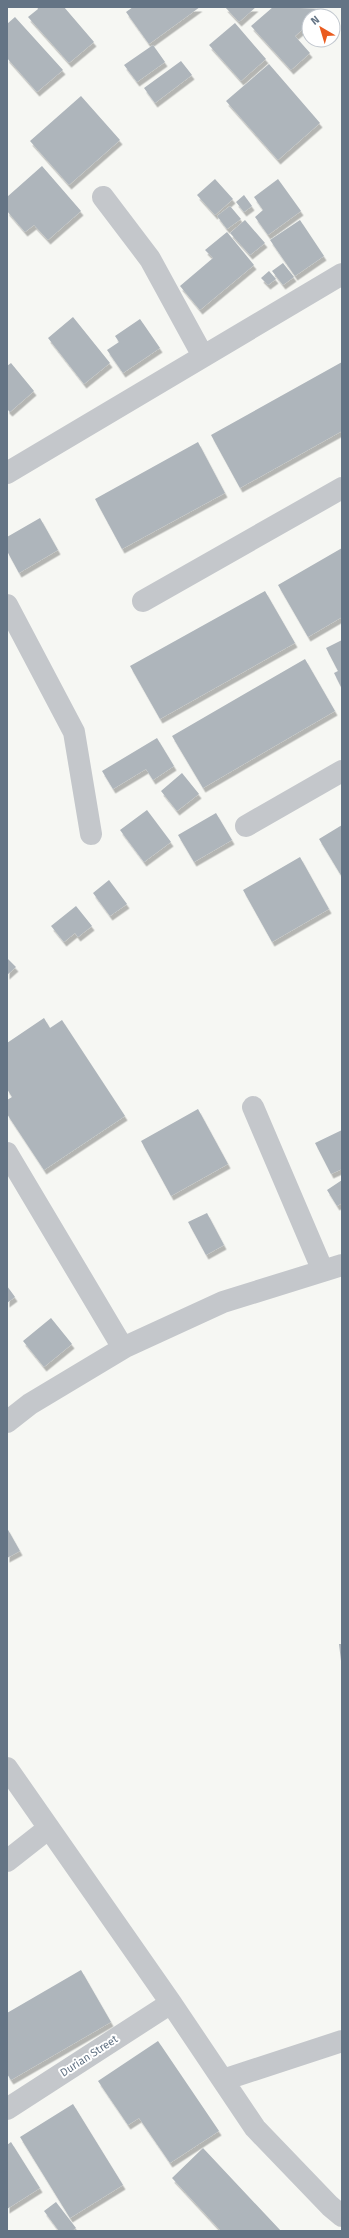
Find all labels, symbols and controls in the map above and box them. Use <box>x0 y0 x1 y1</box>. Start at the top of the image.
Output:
north arrow <box>301 8 341 48</box>
text: N <box>308 13 322 28</box>
street label: Durian Street <box>58 2033 120 2079</box>

